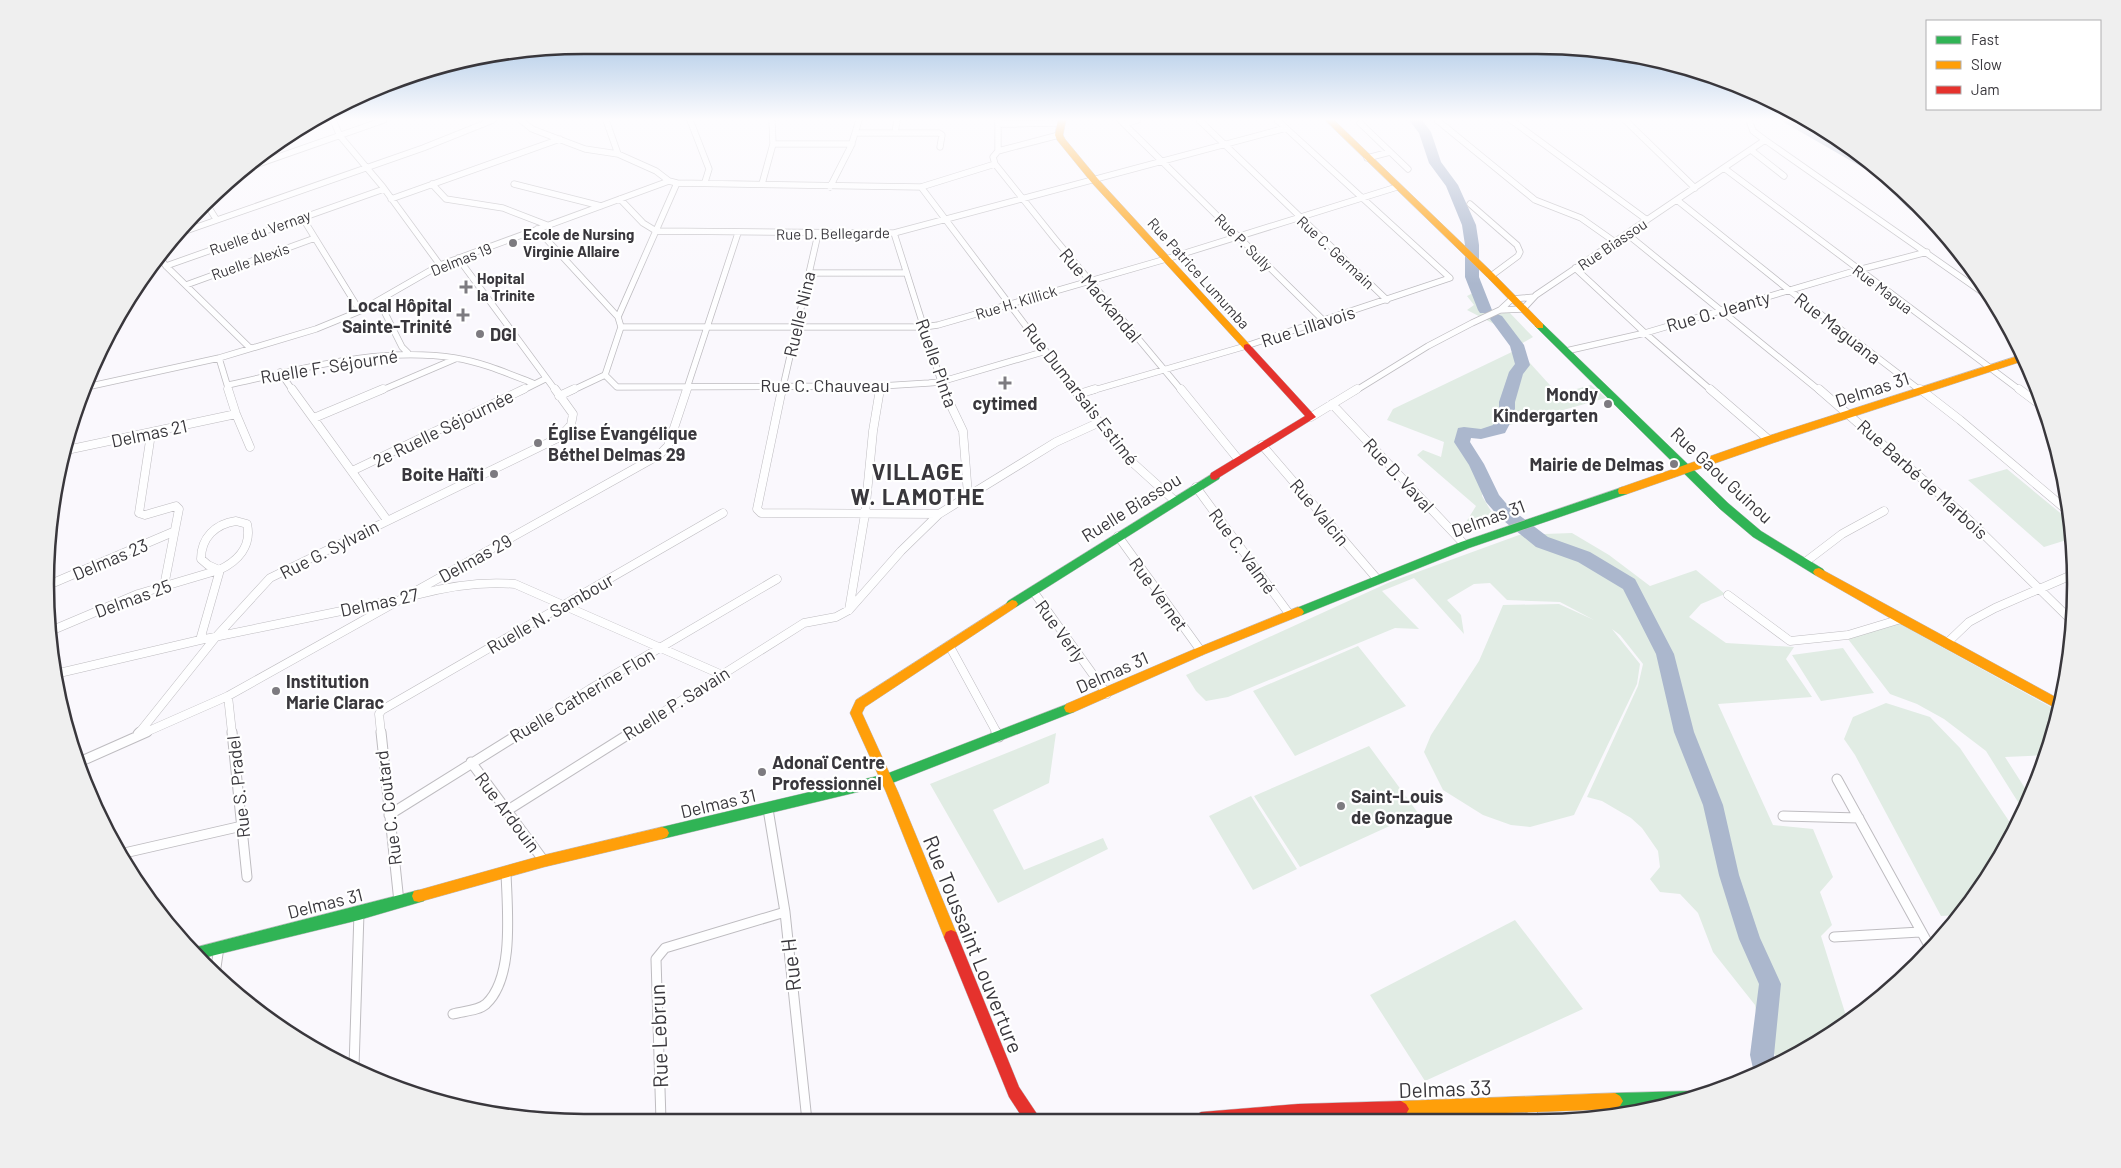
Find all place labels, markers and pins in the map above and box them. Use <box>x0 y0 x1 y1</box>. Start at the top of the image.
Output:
place label: Ecole de Nursing Virginie Allaire <box>523 225 634 260</box>
marker: Ecole de Nursing Virginie Allaire <box>507 237 519 249</box>
place label: Hopital la Trinite <box>477 269 535 304</box>
marker: Hopital la Trinite <box>459 280 473 294</box>
place label: Local Hôpital Sainte-Trinité <box>342 294 452 337</box>
marker: Local Hôpital Sainte-Trinité <box>456 308 470 322</box>
place label: DGI <box>490 323 517 345</box>
marker: DGI <box>474 328 486 340</box>
marker: cytimed <box>998 376 1012 390</box>
place label: Mondy Kindergarten <box>1493 383 1598 426</box>
place label: cytimed <box>973 392 1037 414</box>
marker: Mondy Kindergarten <box>1602 398 1614 410</box>
place label: Église Évangélique Béthel Delmas 29 <box>548 422 698 465</box>
marker: Église Évangélique Béthel Delmas 29 <box>532 437 544 449</box>
place label: Mairie de Delmas <box>1530 453 1664 475</box>
marker: Mairie de Delmas <box>1668 458 1680 470</box>
place label: Boite Haïti <box>402 463 484 485</box>
marker: Boite Haïti <box>488 468 500 480</box>
place label: Institution Marie Clarac <box>286 670 384 713</box>
marker: Institution Marie Clarac <box>270 685 282 697</box>
place label: Adonaï Centre Professionnel <box>772 751 885 794</box>
marker: Adonaï Centre Professionnel <box>756 766 768 778</box>
place label: Saint-Louis de Gonzague <box>1351 785 1453 828</box>
marker: Saint-Louis de Gonzague <box>1335 800 1347 812</box>

